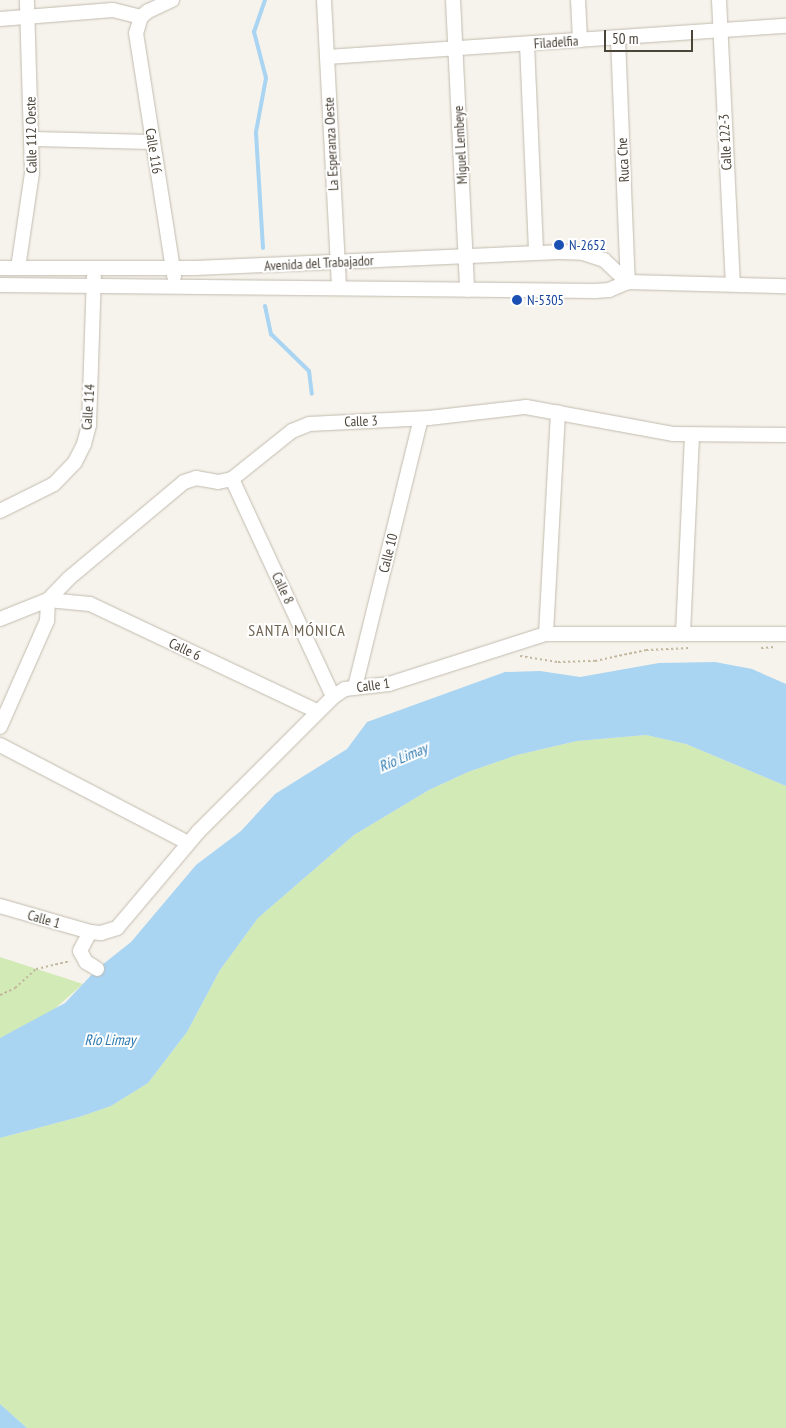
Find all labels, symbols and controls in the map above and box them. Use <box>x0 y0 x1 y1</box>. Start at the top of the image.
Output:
scale bar <box>606 20 695 52</box>
text: 50 m <box>612 29 638 48</box>
street label: Filadelfia <box>533 32 579 52</box>
street label: Calle 112 Oeste <box>22 97 40 173</box>
street label: La Esperanza Oeste <box>320 97 342 191</box>
street label: Miguel Lembeye <box>450 105 470 185</box>
street label: Calle 122-3 <box>715 113 735 171</box>
street label: Calle 116 <box>142 127 166 175</box>
street label: Ruca Che <box>613 137 633 183</box>
place label: N-2652 <box>569 237 606 253</box>
marker: N-2652 <box>553 239 565 251</box>
street label: Avenida del Trabajador <box>264 252 374 274</box>
place label: N-5305 <box>527 292 564 308</box>
marker: N-5305 <box>511 294 523 306</box>
street label: Calle 114 <box>78 383 98 431</box>
street label: Calle 3 <box>344 412 378 430</box>
street label: Calle 10 <box>375 532 401 574</box>
street label: Calle 8 <box>268 569 298 607</box>
district label: SANTA MÓNICA <box>246 620 348 640</box>
street label: Calle 6 <box>166 634 204 664</box>
street label: Calle 1 <box>355 674 391 696</box>
water label: Río Limay <box>376 739 430 775</box>
street label: Calle 1 <box>26 906 62 932</box>
water label: Río Limay <box>85 1031 135 1049</box>

